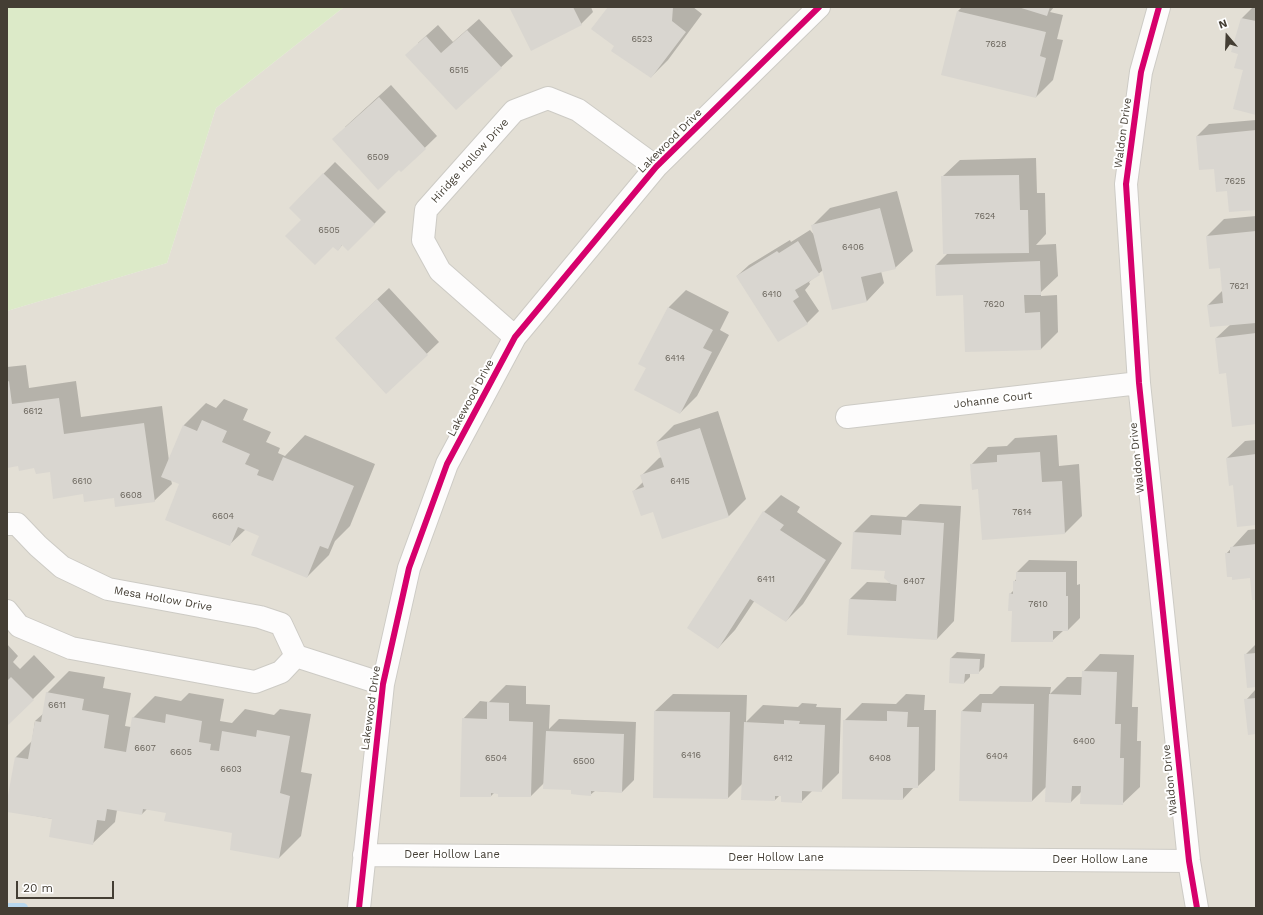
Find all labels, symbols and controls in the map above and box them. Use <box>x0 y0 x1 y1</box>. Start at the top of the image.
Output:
north arrow <box>1207 16 1247 56</box>
text: N <box>1217 17 1229 32</box>
house number: 6523 <box>631 34 653 44</box>
house number: 7628 <box>985 39 1007 49</box>
house number: 6515 <box>449 65 469 75</box>
street label: Waldon Drive <box>1112 97 1134 169</box>
street label: Lakewood Drive <box>635 106 705 176</box>
street label: Hiridge Hollow Drive <box>429 116 511 206</box>
house number: 6509 <box>367 152 389 162</box>
house number: 7625 <box>1225 176 1245 186</box>
house number: 7624 <box>975 211 995 221</box>
house number: 6505 <box>318 225 340 235</box>
house number: 6406 <box>842 242 864 252</box>
house number: 7621 <box>1229 281 1249 291</box>
house number: 6410 <box>762 289 782 299</box>
house number: 7620 <box>983 299 1005 309</box>
house number: 6414 <box>665 353 685 363</box>
street label: Lakewood Drive <box>445 357 497 439</box>
street label: Johanne Court <box>953 389 1033 411</box>
house number: 6612 <box>23 406 43 416</box>
street label: Waldon Drive <box>1127 422 1147 494</box>
house number: 6610 <box>72 476 92 486</box>
house number: 6415 <box>670 476 690 486</box>
house number: 6608 <box>120 490 142 500</box>
house number: 7614 <box>1012 507 1032 517</box>
house number: 6604 <box>212 511 234 521</box>
house number: 6411 <box>757 574 775 584</box>
house number: 6407 <box>903 576 925 586</box>
street label: Mesa Hollow Drive <box>113 584 213 614</box>
house number: 7610 <box>1028 599 1048 609</box>
street label: Lakewood Drive <box>359 665 383 751</box>
house number: 6611 <box>48 700 66 710</box>
house number: 6400 <box>1073 736 1095 746</box>
house number: 6607 <box>134 743 156 753</box>
street label: Waldon Drive <box>1160 744 1180 816</box>
house number: 6605 <box>170 747 192 757</box>
house number: 6416 <box>681 750 701 760</box>
house number: 6404 <box>986 751 1008 761</box>
house number: 6504 <box>485 753 507 763</box>
house number: 6412 <box>773 753 793 763</box>
house number: 6408 <box>869 753 891 763</box>
house number: 6500 <box>573 756 595 766</box>
house number: 6603 <box>220 764 242 774</box>
street label: Deer Hollow Lane <box>404 848 500 862</box>
street label: Deer Hollow Lane <box>728 851 824 865</box>
street label: Deer Hollow Lane <box>1052 853 1148 867</box>
scale bar <box>18 873 116 899</box>
text: 20 m <box>23 881 53 895</box>

